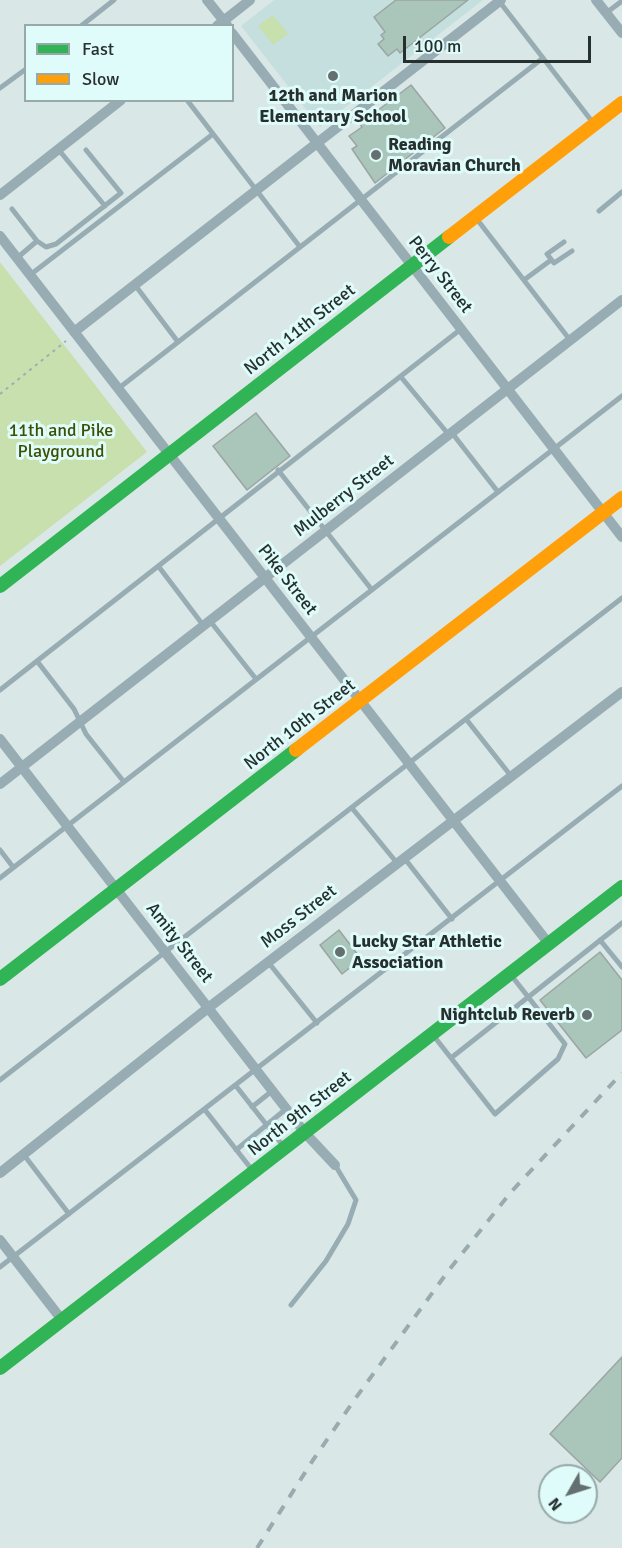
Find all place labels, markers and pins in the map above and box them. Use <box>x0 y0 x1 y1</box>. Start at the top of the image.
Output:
marker: 12th and Marion Elementary School <box>326 69 340 83</box>
place label: 12th and Marion Elementary School <box>259 85 407 128</box>
place label: Reading Moravian Church <box>388 134 521 176</box>
marker: Reading Moravian Church <box>369 148 383 162</box>
place label: Lucky Star Athletic Association <box>352 931 502 974</box>
marker: Lucky Star Athletic Association <box>333 945 347 959</box>
place label: Nightclub Reverb <box>440 1004 575 1026</box>
marker: Nightclub Reverb <box>580 1008 594 1022</box>

